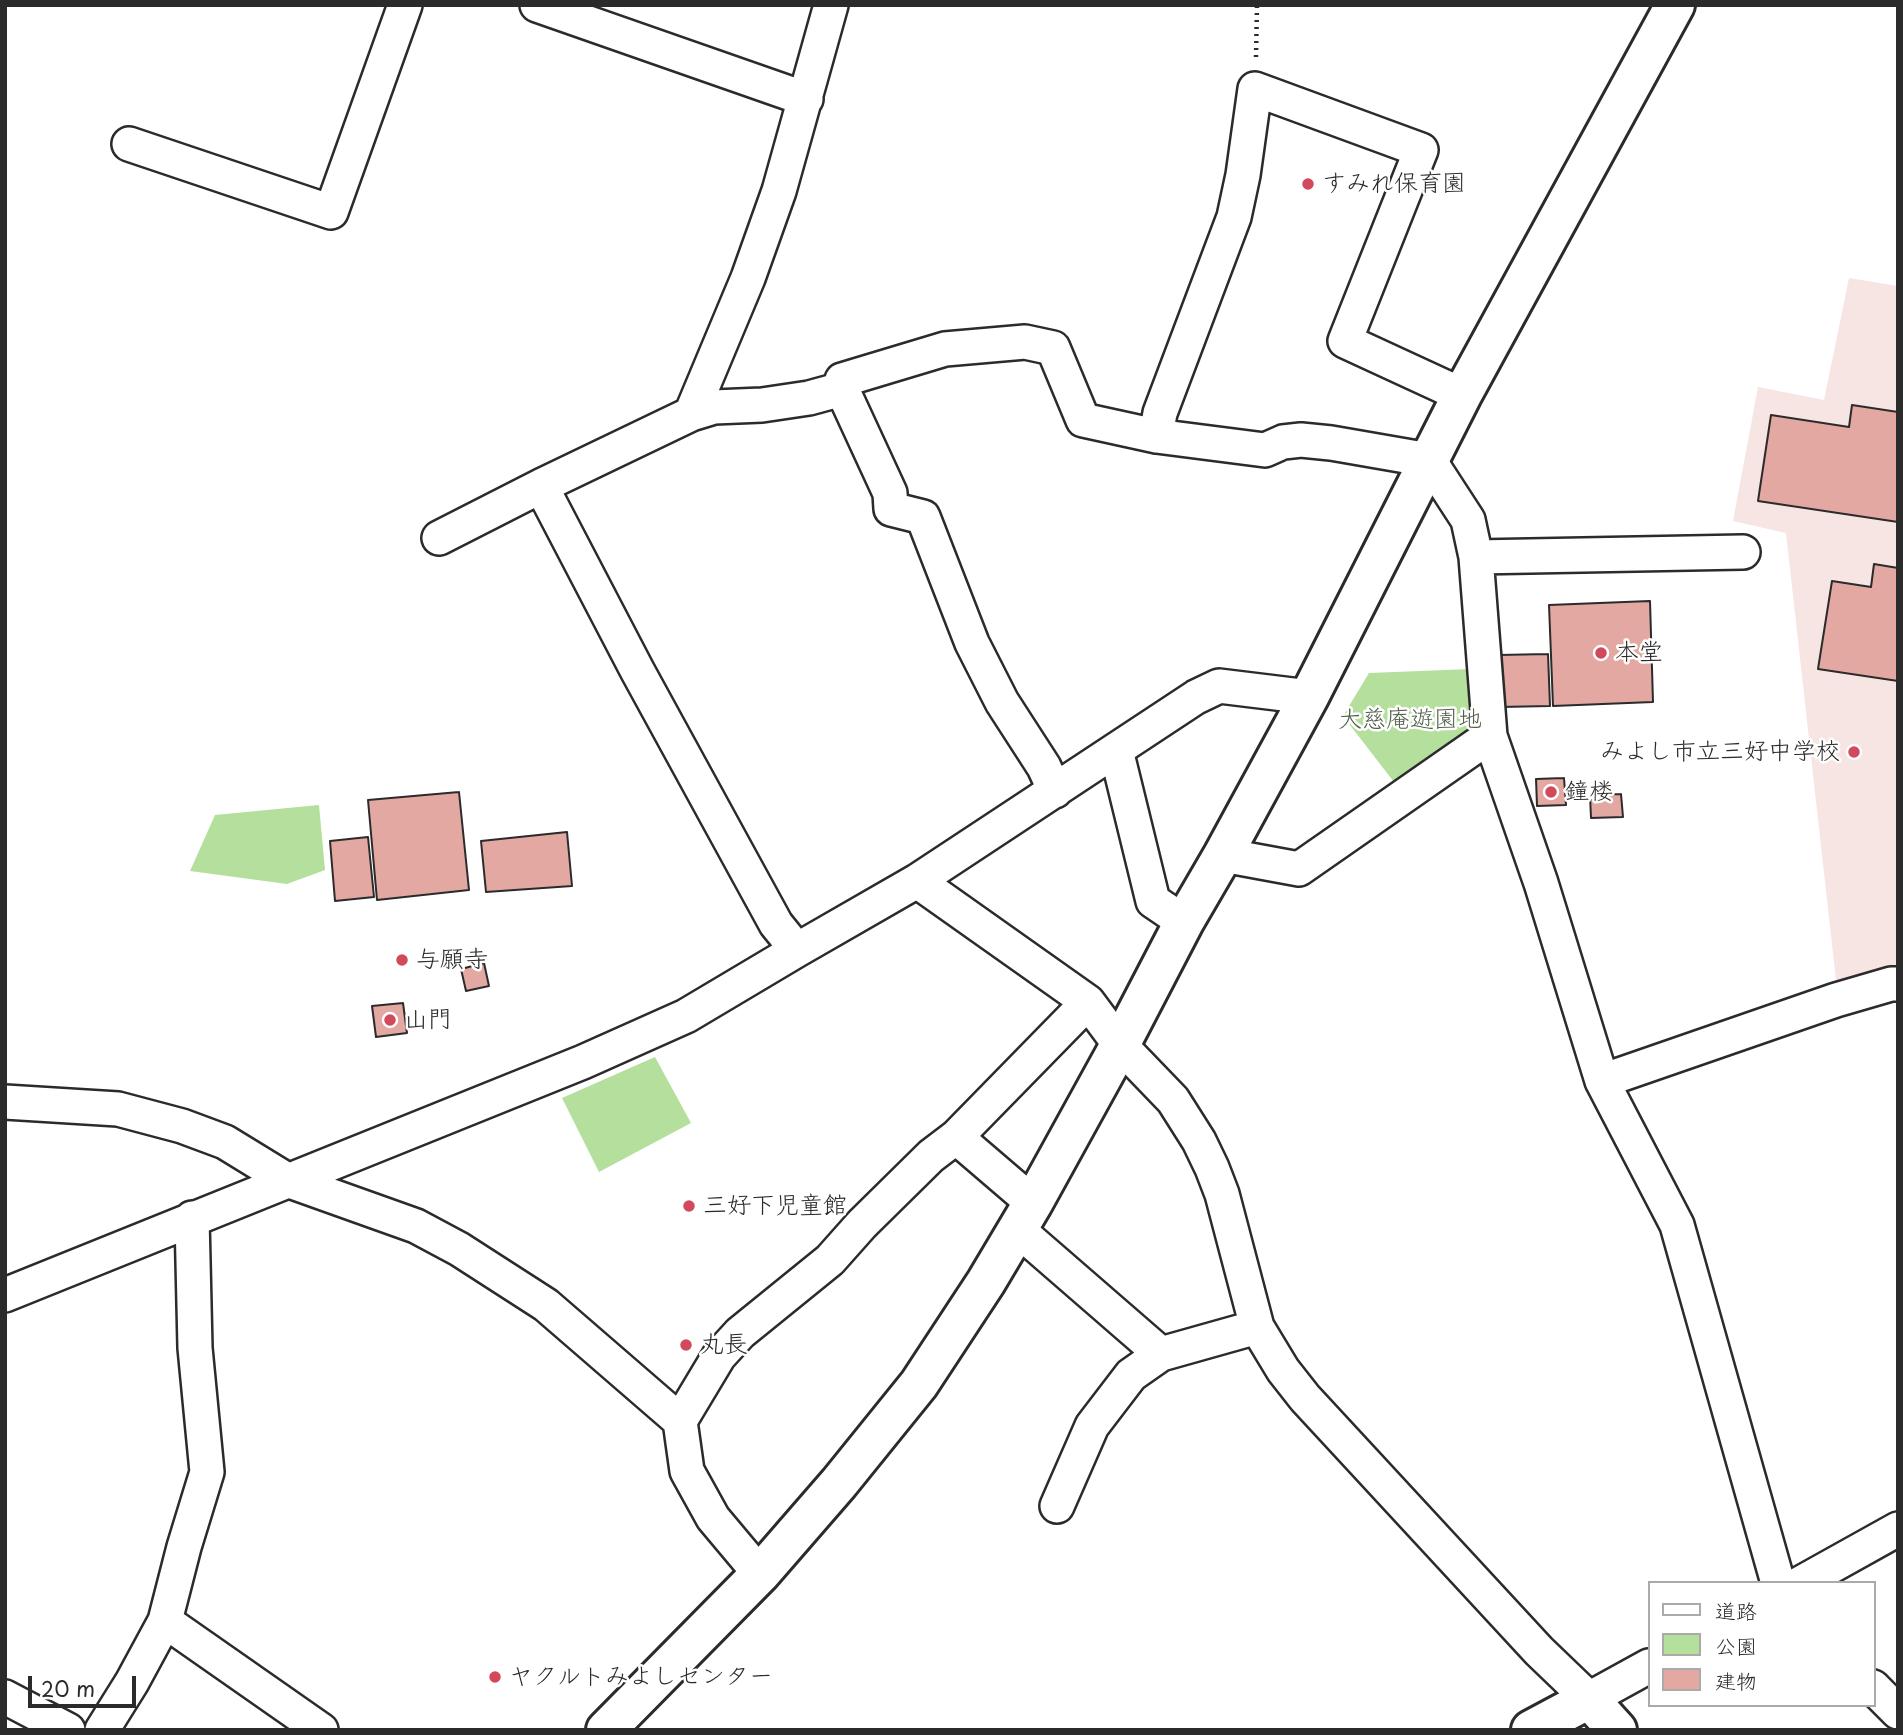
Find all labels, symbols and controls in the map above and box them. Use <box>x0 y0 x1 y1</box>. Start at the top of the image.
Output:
place label: すみれ保育園 <box>1322 170 1466 198</box>
marker: すみれ保育園 <box>1300 176 1316 192</box>
place label: 本堂 <box>1615 639 1663 667</box>
marker: 本堂 <box>1593 645 1609 661</box>
park label: 大慈庵遊園地 <box>1338 706 1482 734</box>
place label: みよし市立三好中学校 <box>1600 738 1840 766</box>
marker: みよし市立三好中学校 <box>1846 744 1862 760</box>
place label: 鐘楼 <box>1565 778 1613 806</box>
marker: 鐘楼 <box>1543 784 1559 800</box>
place label: 与願寺 <box>416 946 488 974</box>
marker: 与願寺 <box>394 952 410 968</box>
place label: 山門 <box>404 1006 452 1034</box>
marker: 山門 <box>382 1012 398 1028</box>
place label: 三好下児童館 <box>703 1192 847 1220</box>
marker: 三好下児童館 <box>681 1198 697 1214</box>
place label: 丸長 <box>700 1331 748 1359</box>
marker: 丸長 <box>678 1337 694 1353</box>
legend <box>1647 1581 1875 1707</box>
text: 道路 <box>1715 1594 1757 1626</box>
text: 公園 <box>1715 1629 1757 1661</box>
scale bar <box>32 1662 140 1706</box>
place label: ヤクルトみよしセンター <box>509 1663 773 1691</box>
text: 建物 <box>1715 1664 1757 1696</box>
marker: ヤクルトみよしセンター <box>487 1669 503 1685</box>
text: 20 m <box>41 1672 95 1704</box>

